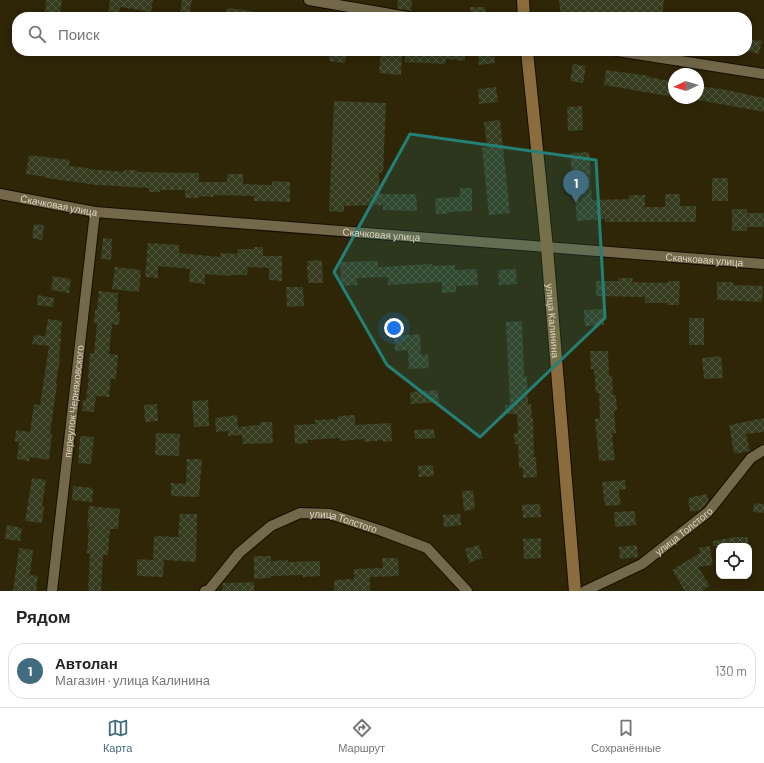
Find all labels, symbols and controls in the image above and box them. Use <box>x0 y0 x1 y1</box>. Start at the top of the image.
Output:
search box <box>12 12 752 56</box>
icon: search <box>26 23 48 45</box>
text: Поиск <box>58 25 100 43</box>
north arrow <box>668 68 704 104</box>
pin: 1 <box>563 170 589 203</box>
street label: Скачковая улица <box>19 192 99 218</box>
street label: Скачковая улица <box>342 225 421 243</box>
street label: Скачковая улица <box>665 250 744 268</box>
street label: улица Калинина <box>544 283 562 359</box>
your location <box>384 318 404 338</box>
street label: переулок Черняховского <box>61 344 86 458</box>
street label: улица Толстого <box>652 505 715 558</box>
street label: улица Толстого <box>309 507 379 535</box>
map controls <box>716 543 752 579</box>
button: locate <box>716 543 752 579</box>
text: Рядом <box>16 606 71 626</box>
text: Автолан <box>55 654 118 672</box>
text: 1 <box>28 663 32 679</box>
text: 130 m <box>715 663 747 679</box>
text: Магазин · улица Калинина <box>55 672 210 688</box>
tab: Карта <box>103 717 132 754</box>
tab: Маршрут <box>338 717 385 754</box>
tab: Сохранённые <box>591 717 661 754</box>

